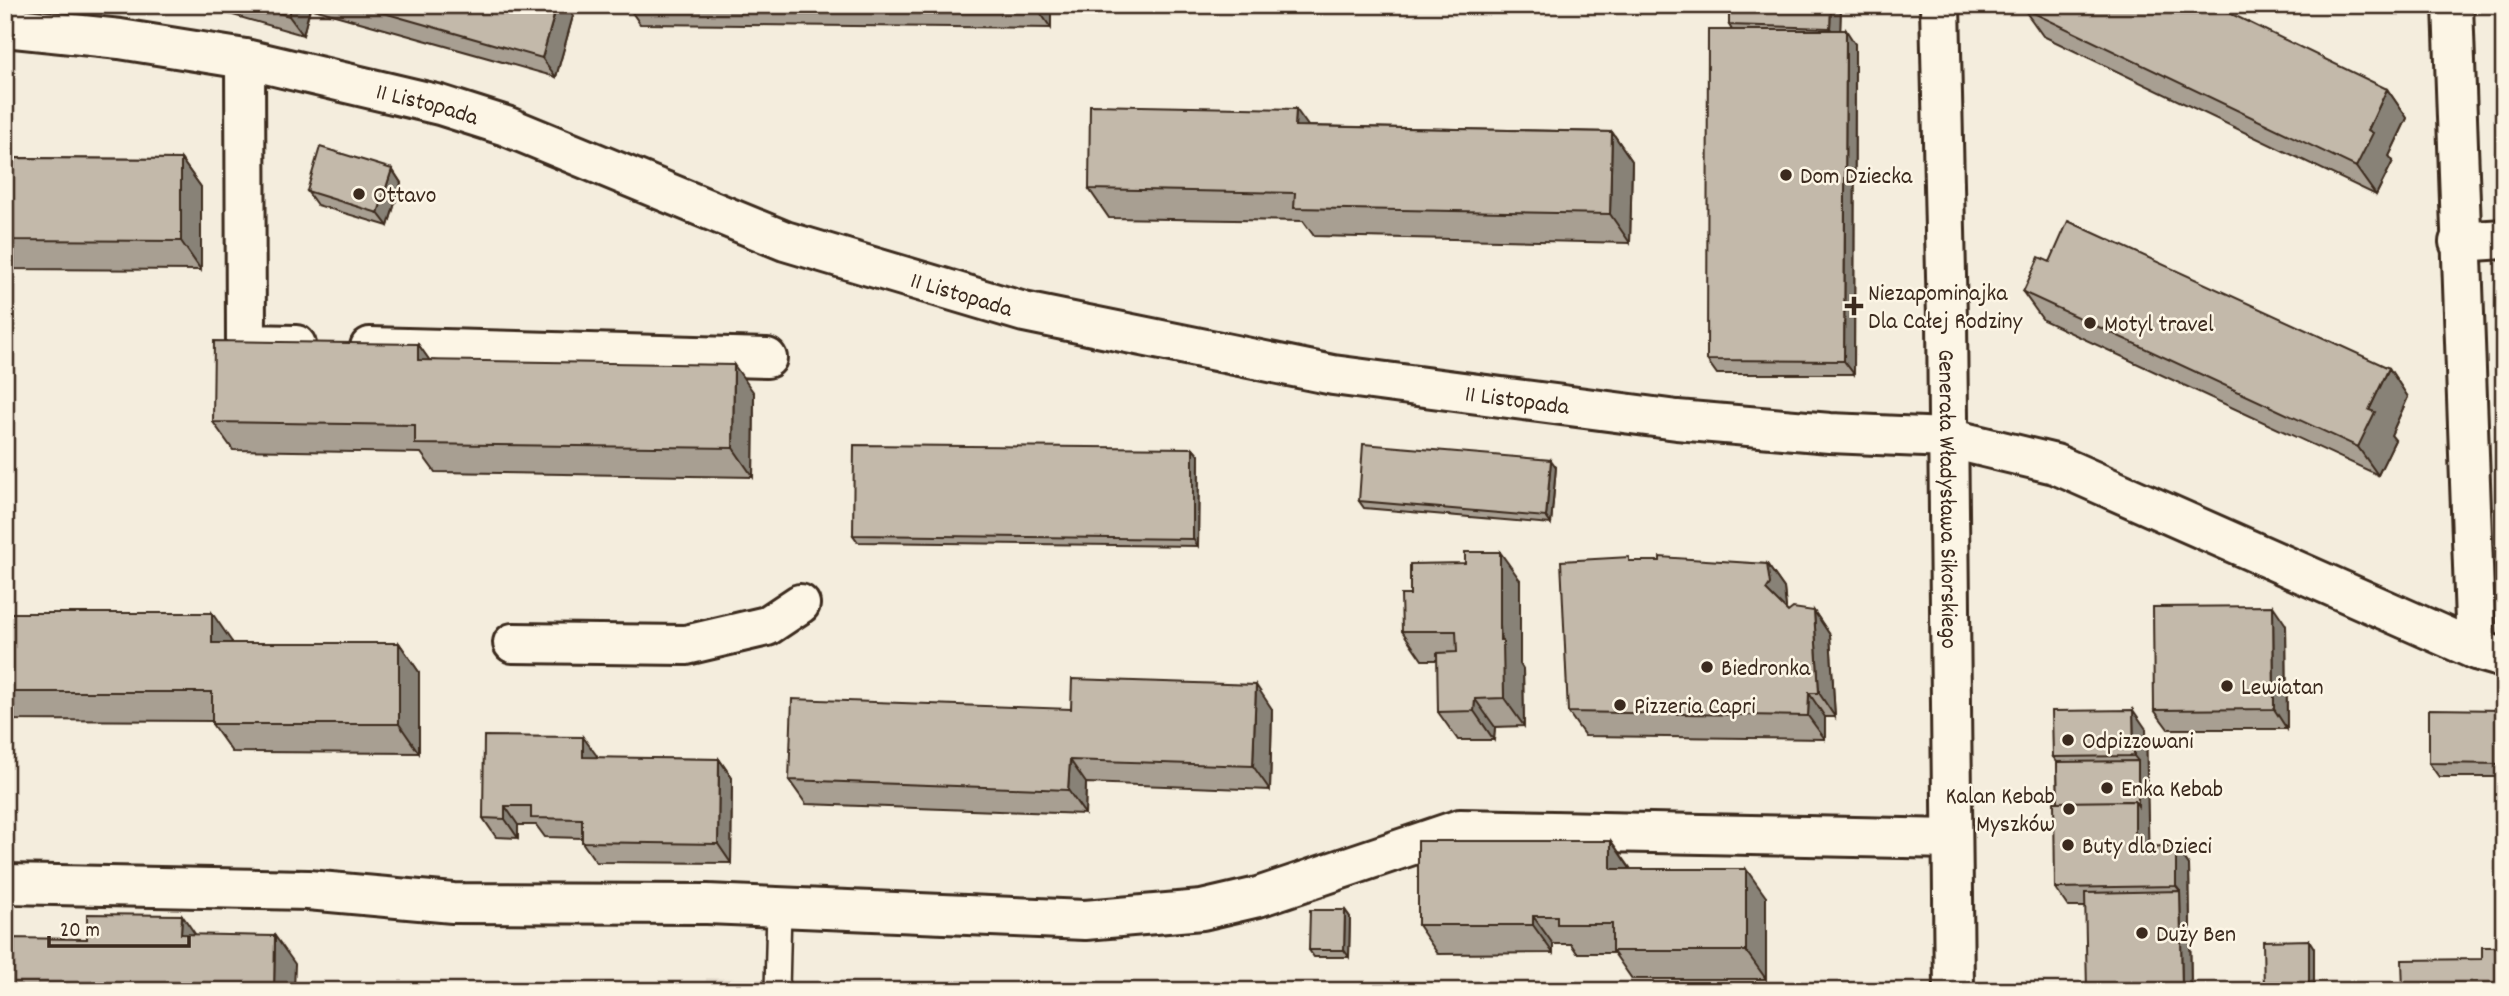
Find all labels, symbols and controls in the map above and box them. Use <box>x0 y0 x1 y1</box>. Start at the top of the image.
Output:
street label: 11 Listopada <box>372 76 483 136</box>
place label: Dom Dziecka <box>1800 161 1913 195</box>
marker: Dom Dziecka <box>1778 167 1794 183</box>
place label: Ottavo <box>373 180 436 214</box>
marker: Ottavo <box>351 186 367 202</box>
street label: 11 Listopada <box>906 265 1017 328</box>
place label: Niezapominajka Dla Całej Rodziny <box>1868 278 2024 340</box>
marker: Niezapominajka Dla Całej Rodziny <box>1846 298 1862 314</box>
place label: Motyl travel <box>2104 309 2214 343</box>
marker: Motyl travel <box>2082 315 2098 331</box>
street label: Generała Władysława Sikorskiego <box>1927 349 1964 649</box>
street label: 11 Listopada <box>1463 378 1572 426</box>
place label: Biedronka <box>1721 653 1811 687</box>
marker: Biedronka <box>1699 659 1715 675</box>
place label: Lewiatan <box>2241 672 2324 706</box>
marker: Lewiatan <box>2219 678 2235 694</box>
place label: Pizzeria Capri <box>1634 691 1756 725</box>
marker: Pizzeria Capri <box>1612 697 1628 713</box>
place label: Odpizzowani <box>2082 726 2194 760</box>
marker: Odpizzowani <box>2060 732 2076 748</box>
place label: Enka Kebab <box>2121 774 2223 808</box>
marker: Enka Kebab <box>2099 780 2115 796</box>
place label: Kalan Kebab Myszków <box>1945 781 2055 843</box>
marker: Kalan Kebab Myszków <box>2061 801 2077 817</box>
place label: Buty dla Dzieci <box>2082 831 2212 865</box>
marker: Buty dla Dzieci <box>2060 837 2076 853</box>
scale bar <box>49 905 189 949</box>
text: 20 m <box>60 917 100 947</box>
place label: Duży Ben <box>2156 919 2236 953</box>
marker: Duży Ben <box>2134 925 2150 941</box>

